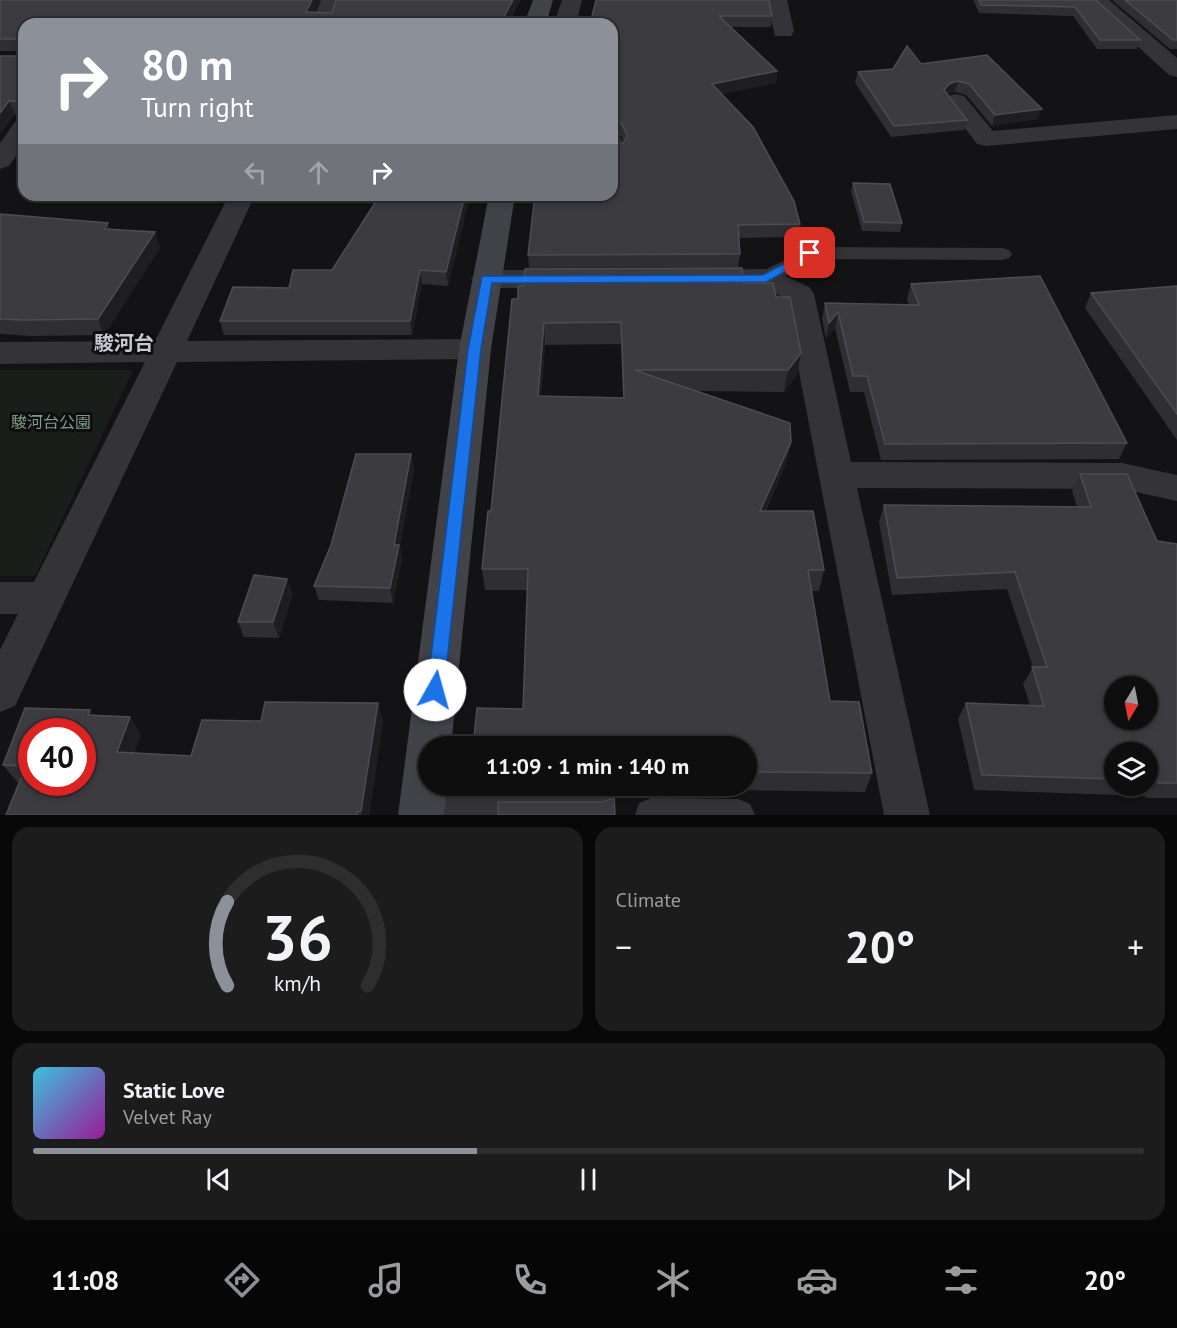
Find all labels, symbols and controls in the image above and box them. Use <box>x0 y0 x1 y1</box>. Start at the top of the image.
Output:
text: 80 m <box>141 37 233 92</box>
icon: right <box>42 42 120 120</box>
text: Turn right <box>141 90 254 124</box>
icon: left <box>239 156 272 189</box>
icon: ahead <box>302 156 335 189</box>
icon: right <box>365 156 398 189</box>
pin <box>784 227 835 278</box>
icon: arrive <box>793 236 826 269</box>
district label: 駿河台 <box>94 330 154 356</box>
park label: 駿河台公園 <box>11 412 91 432</box>
position arrow <box>403 658 467 722</box>
north arrow <box>1104 676 1158 730</box>
map controls <box>1104 676 1158 796</box>
speed limit sign: 40 <box>18 718 96 796</box>
button: layers <box>1104 742 1158 796</box>
text: 11:09 · 1 min · 140 m <box>486 752 689 780</box>
text: Climate <box>616 887 681 913</box>
text: 36 <box>262 896 333 977</box>
text: 20° <box>844 917 915 975</box>
text: − <box>616 925 632 968</box>
text: + <box>1127 925 1144 968</box>
text: km/h <box>274 969 321 997</box>
text: Static Love <box>123 1076 225 1104</box>
text: Velvet Ray <box>123 1104 212 1130</box>
icon: previous <box>202 1163 235 1196</box>
icon: pause <box>572 1163 605 1196</box>
icon: next <box>942 1163 975 1196</box>
icon: directions <box>221 1259 263 1301</box>
icon: music <box>365 1259 407 1301</box>
icon: phone <box>509 1259 551 1301</box>
icon: climate <box>652 1259 694 1301</box>
icon: car <box>796 1259 838 1301</box>
icon: filters <box>940 1259 982 1301</box>
text: 11:08 <box>51 1263 119 1297</box>
text: 20° <box>1084 1263 1126 1297</box>

